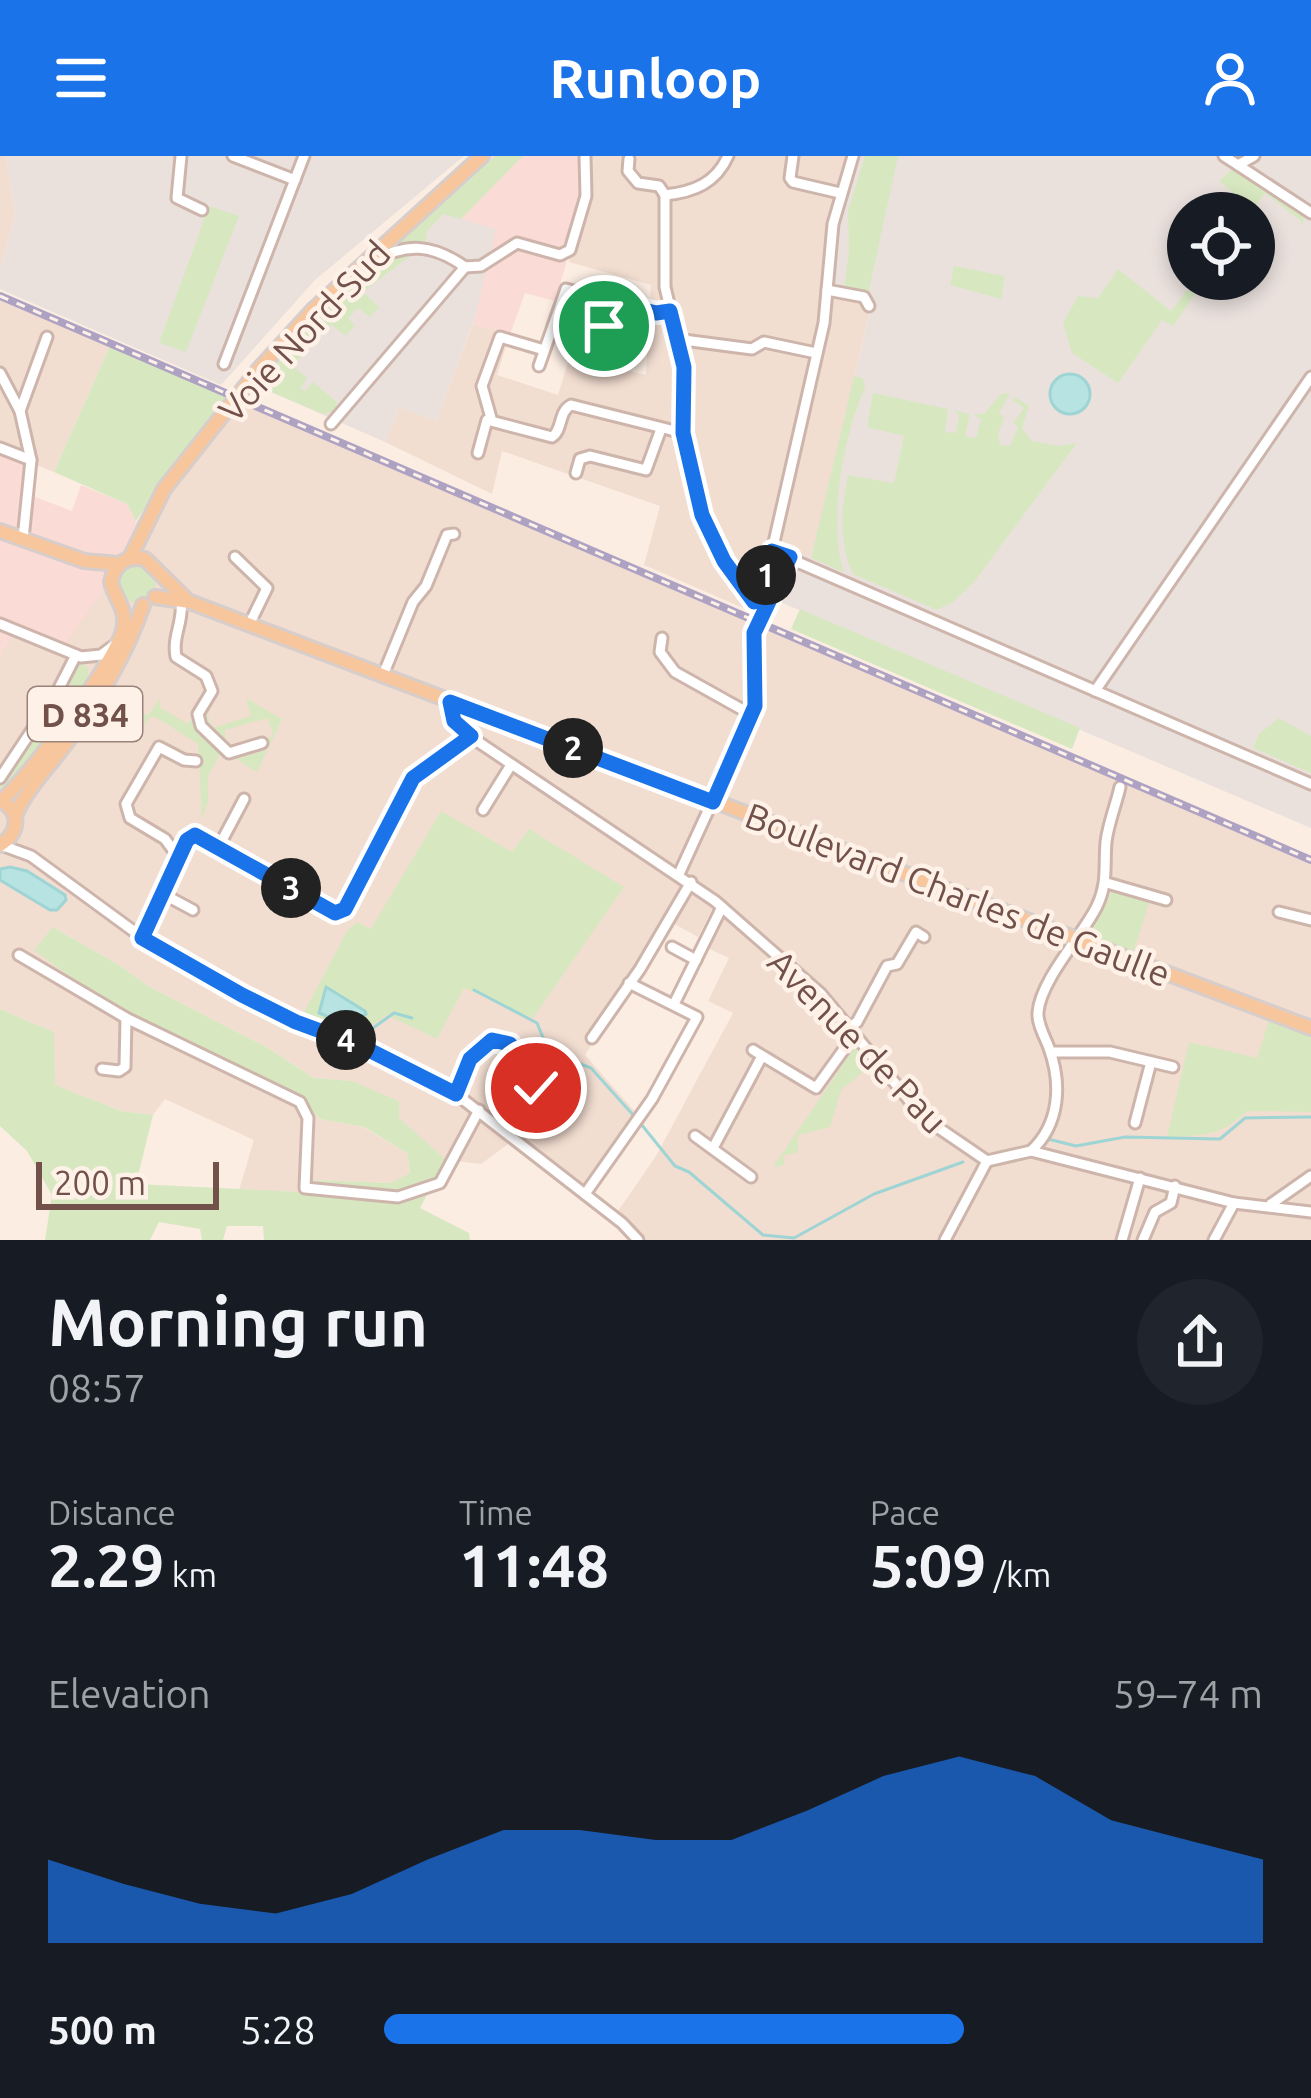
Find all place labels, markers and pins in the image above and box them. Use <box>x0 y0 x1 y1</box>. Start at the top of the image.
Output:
pin <box>553 275 655 377</box>
pin: 1 <box>736 545 796 605</box>
pin: 2 <box>543 718 603 778</box>
pin: 3 <box>261 858 321 918</box>
pin: 4 <box>316 1010 376 1070</box>
pin <box>485 1037 587 1139</box>

